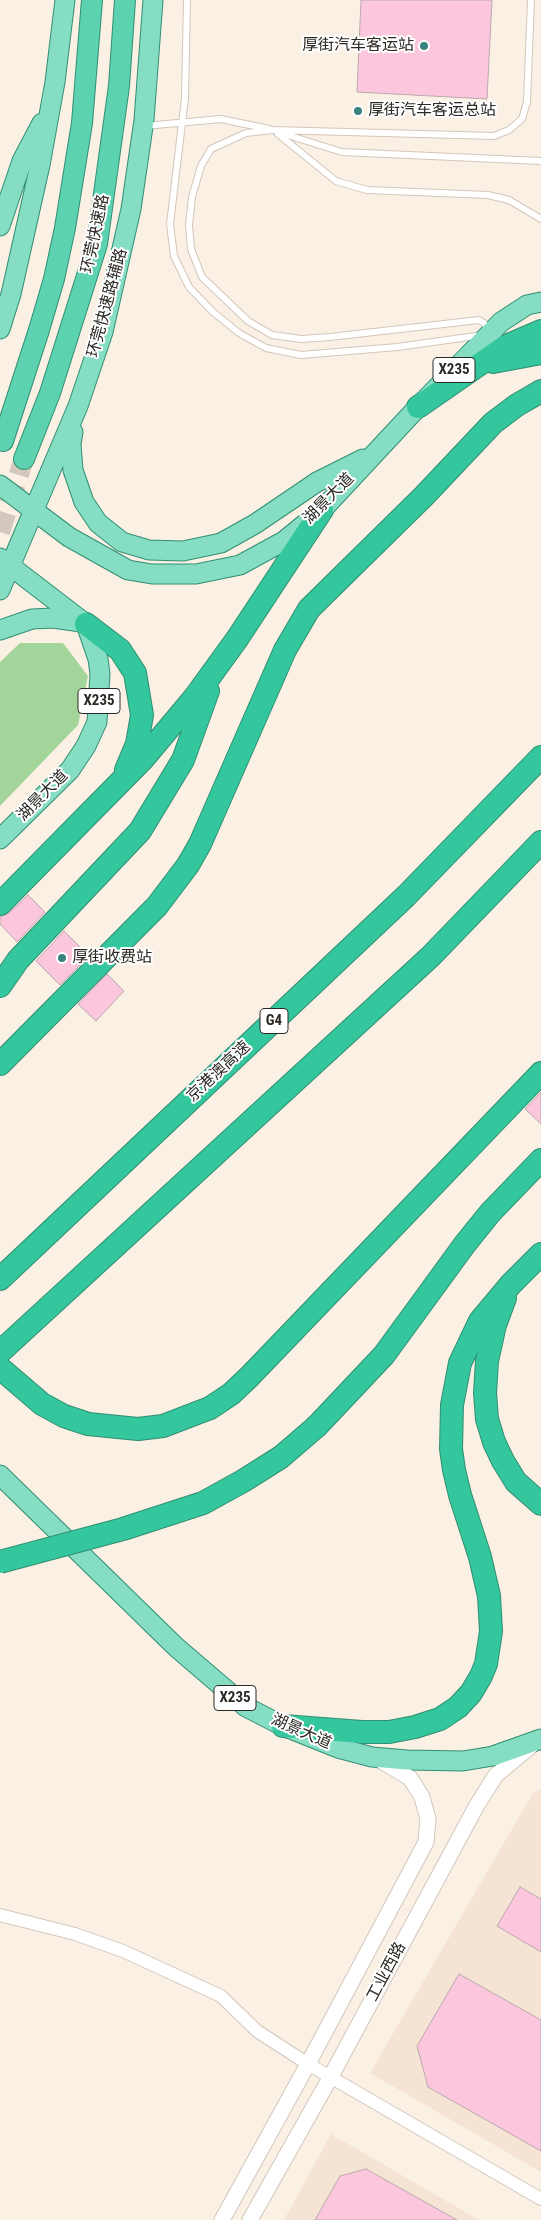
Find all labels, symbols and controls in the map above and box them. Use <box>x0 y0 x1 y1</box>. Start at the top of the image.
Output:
place label: 厚街汽车客运站 <box>302 36 414 56</box>
marker: 厚街汽车客运站 <box>418 40 430 52</box>
place label: 厚街汽车客运总站 <box>368 101 496 121</box>
marker: 厚街汽车客运总站 <box>352 105 364 117</box>
street label: 环莞快速路 <box>78 193 114 275</box>
street label: 环莞快速路辅路 <box>84 246 132 360</box>
road number: X235 <box>433 358 475 382</box>
street label: 湖景大道 <box>300 470 358 528</box>
road number: X235 <box>78 688 120 714</box>
street label: 湖景大道 <box>14 767 72 825</box>
place label: 厚街收费站 <box>72 948 152 968</box>
marker: 厚街收费站 <box>56 952 68 964</box>
road number: G4 <box>260 1008 288 1034</box>
street label: 京港澳高速 <box>183 1038 255 1106</box>
road number: X235 <box>214 1686 256 1710</box>
street label: 湖景大道 <box>268 1710 334 1754</box>
street label: 工业西路 <box>364 1939 410 2005</box>

